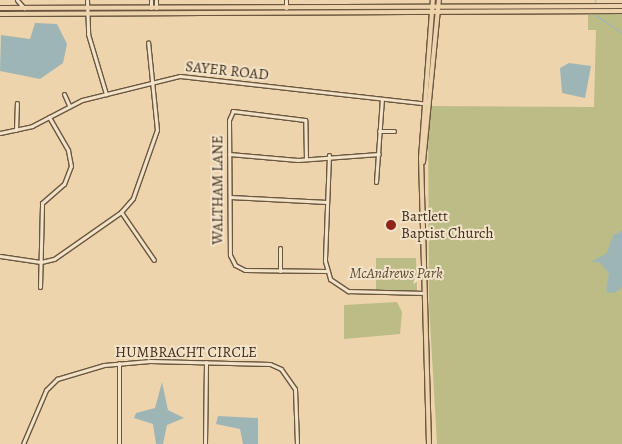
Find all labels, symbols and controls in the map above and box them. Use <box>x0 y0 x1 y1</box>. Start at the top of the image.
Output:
street label: SAYER ROAD <box>184 58 270 84</box>
street label: WALTHAM LANE <box>209 135 227 245</box>
place label: Bartlett Baptist Church <box>401 207 493 242</box>
marker: Bartlett Baptist Church <box>385 219 397 231</box>
park label: McAndrews Park <box>349 265 443 283</box>
street label: HUMBRACHT CIRCLE <box>115 344 257 362</box>

